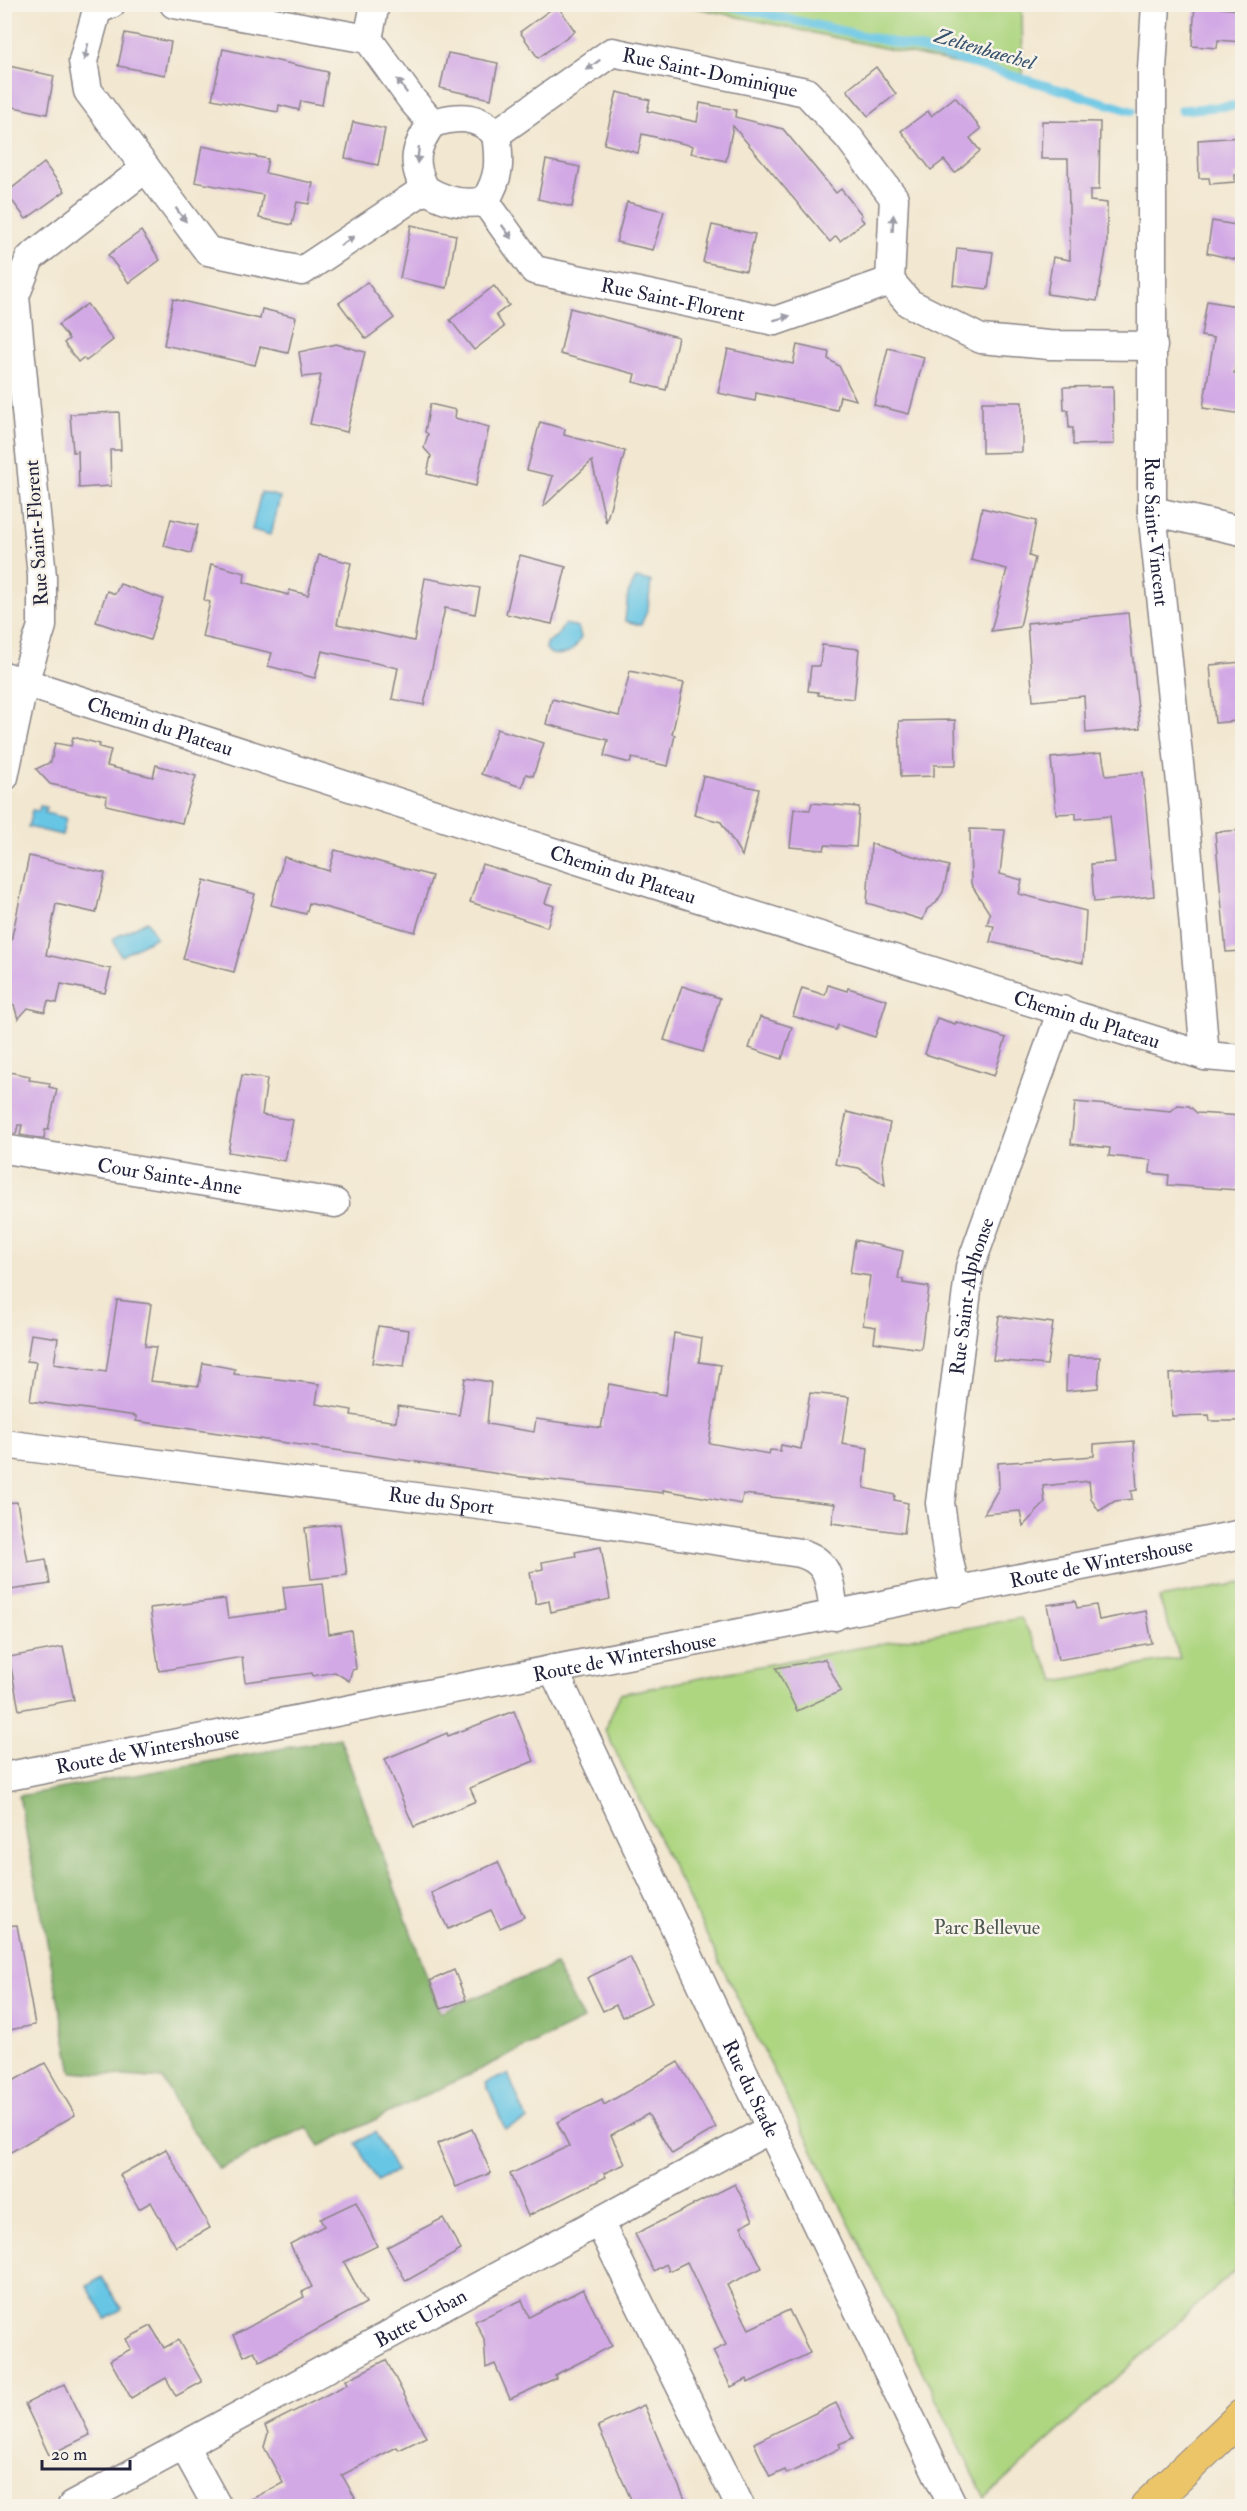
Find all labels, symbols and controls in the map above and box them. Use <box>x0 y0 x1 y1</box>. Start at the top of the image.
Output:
water label: Zeltenbaechel <box>931 22 1040 77</box>
one-way arrow <box>80 42 90 61</box>
street label: Rue Saint-Dominique <box>620 42 800 103</box>
one-way arrow <box>585 59 601 70</box>
one-way arrow <box>396 79 408 95</box>
one-way arrow <box>413 146 423 165</box>
one-way arrow <box>175 208 187 223</box>
one-way arrow <box>888 213 897 232</box>
one-way arrow <box>501 223 513 239</box>
one-way arrow <box>339 236 355 247</box>
street label: Rue Saint-Florent <box>599 272 748 327</box>
one-way arrow <box>773 312 791 322</box>
street label: Rue Saint-Vincent <box>1139 457 1174 608</box>
street label: Rue Saint-Florent <box>19 459 54 607</box>
street label: Chemin du Plateau <box>84 691 236 762</box>
street label: Chemin du Plateau <box>547 840 699 909</box>
street label: Chemin du Plateau <box>1011 985 1163 1054</box>
street label: Cour Sainte-Anne <box>96 1152 244 1201</box>
street label: Rue Saint-Alphonse <box>944 1214 1000 1376</box>
street label: Rue du Sport <box>387 1482 496 1520</box>
street label: Route de Wintershouse <box>1008 1532 1195 1594</box>
street label: Route de Wintershouse <box>531 1627 718 1687</box>
street label: Route de Wintershouse <box>54 1720 241 1780</box>
park label: Parc Bellevue <box>934 1915 1040 1940</box>
street label: Rue du Stade <box>717 2036 785 2142</box>
street label: Butte Urban <box>370 2283 471 2353</box>
scale bar <box>42 2433 130 2471</box>
text: 20 m <box>51 2443 87 2466</box>

